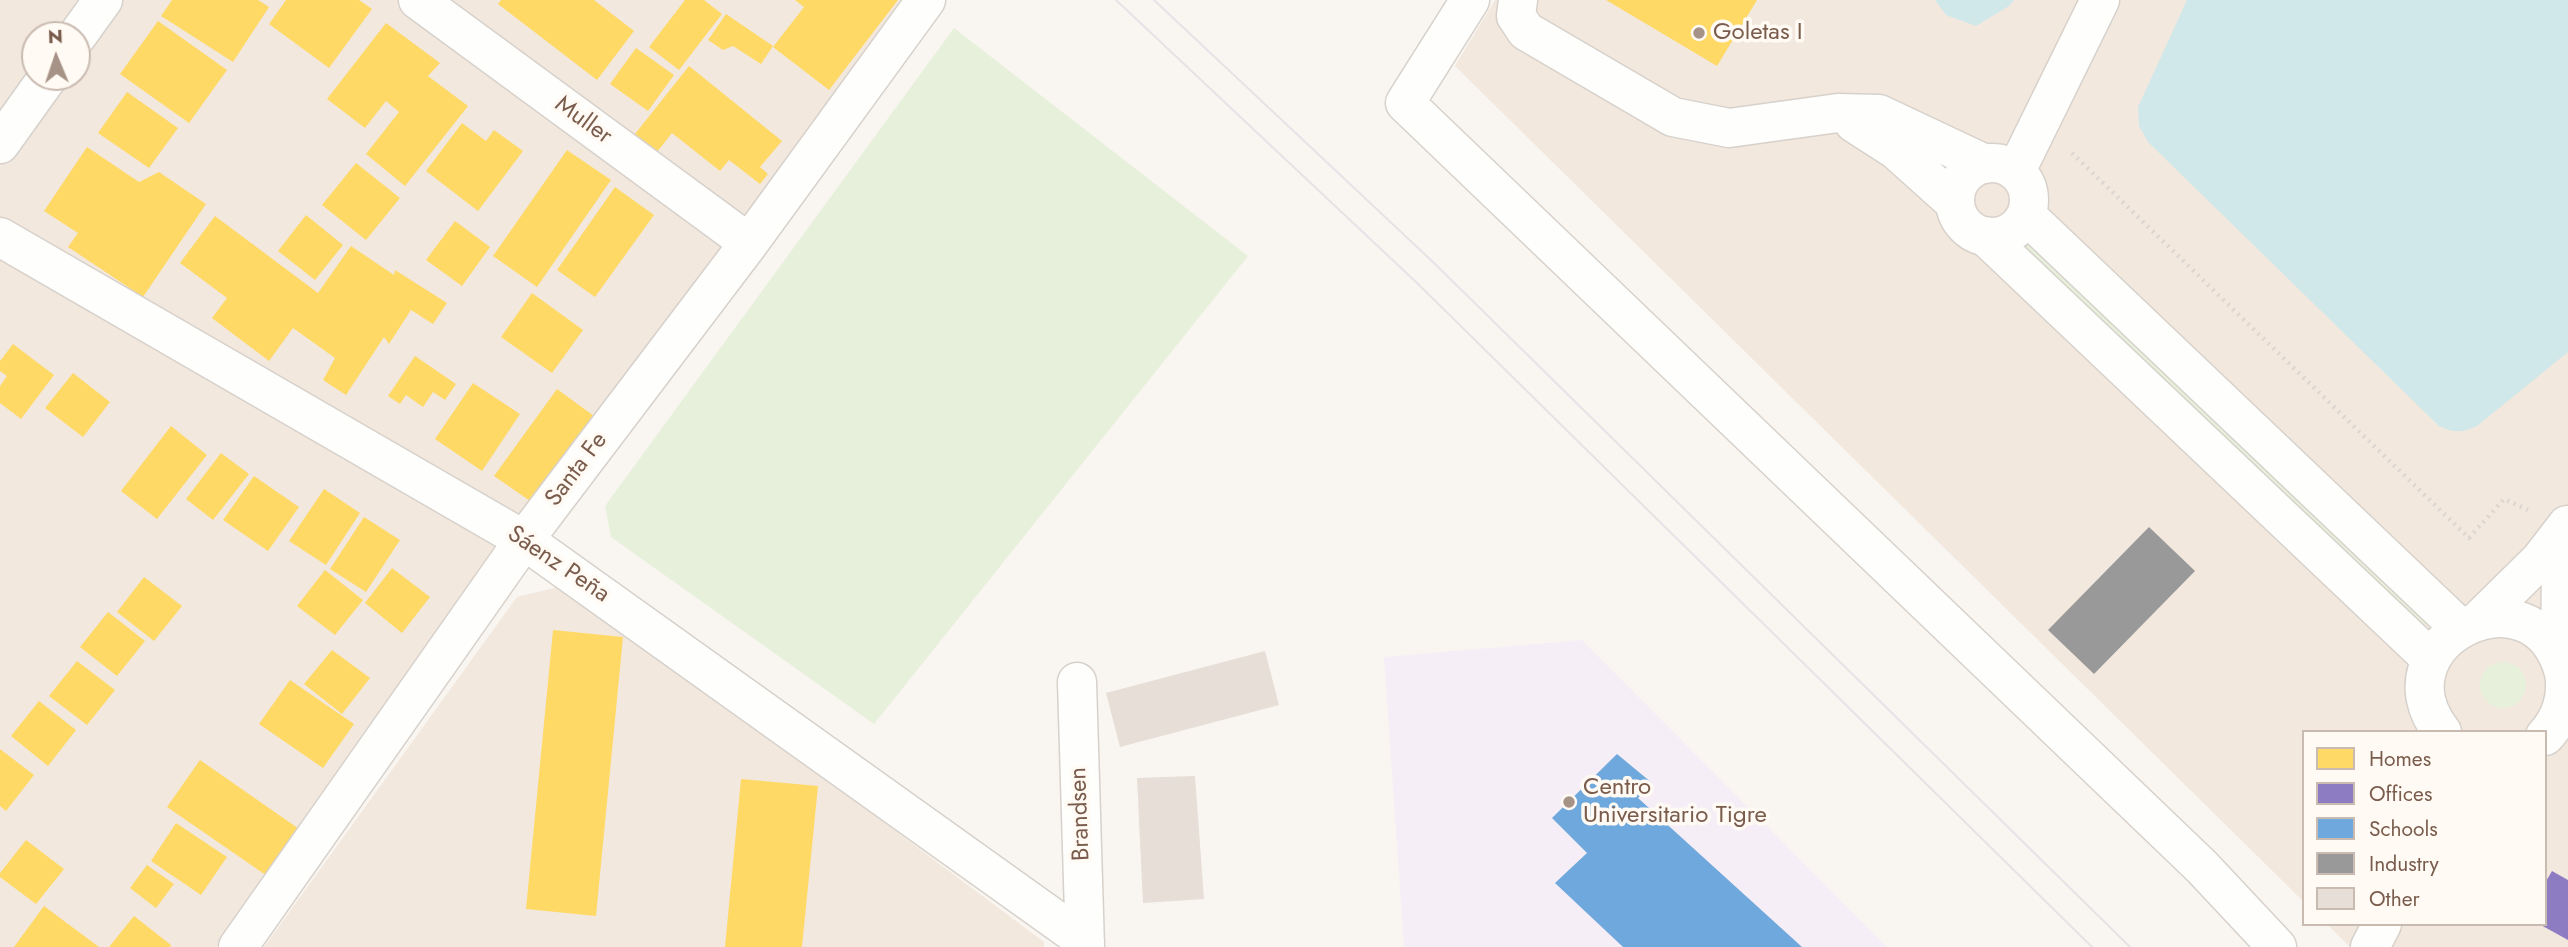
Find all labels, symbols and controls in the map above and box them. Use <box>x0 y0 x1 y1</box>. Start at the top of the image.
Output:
place label: Goletas I <box>1713 19 1803 47</box>
north arrow <box>21 21 91 91</box>
text: N <box>47 23 63 50</box>
marker: Goletas I <box>1691 25 1707 41</box>
street label: Muller <box>549 91 617 151</box>
street label: Santa Fe <box>540 427 614 513</box>
street label: Sáenz Peña <box>501 520 615 610</box>
legend <box>2302 730 2547 926</box>
text: Homes <box>2369 744 2431 774</box>
street label: Brandsen <box>1065 766 1097 862</box>
place label: Centro Universitario Tigre <box>1583 774 1767 830</box>
text: Offices <box>2369 779 2432 809</box>
marker: Centro Universitario Tigre <box>1561 794 1577 810</box>
text: Schools <box>2369 814 2438 844</box>
text: Industry <box>2369 849 2439 879</box>
text: Other <box>2369 884 2420 914</box>

